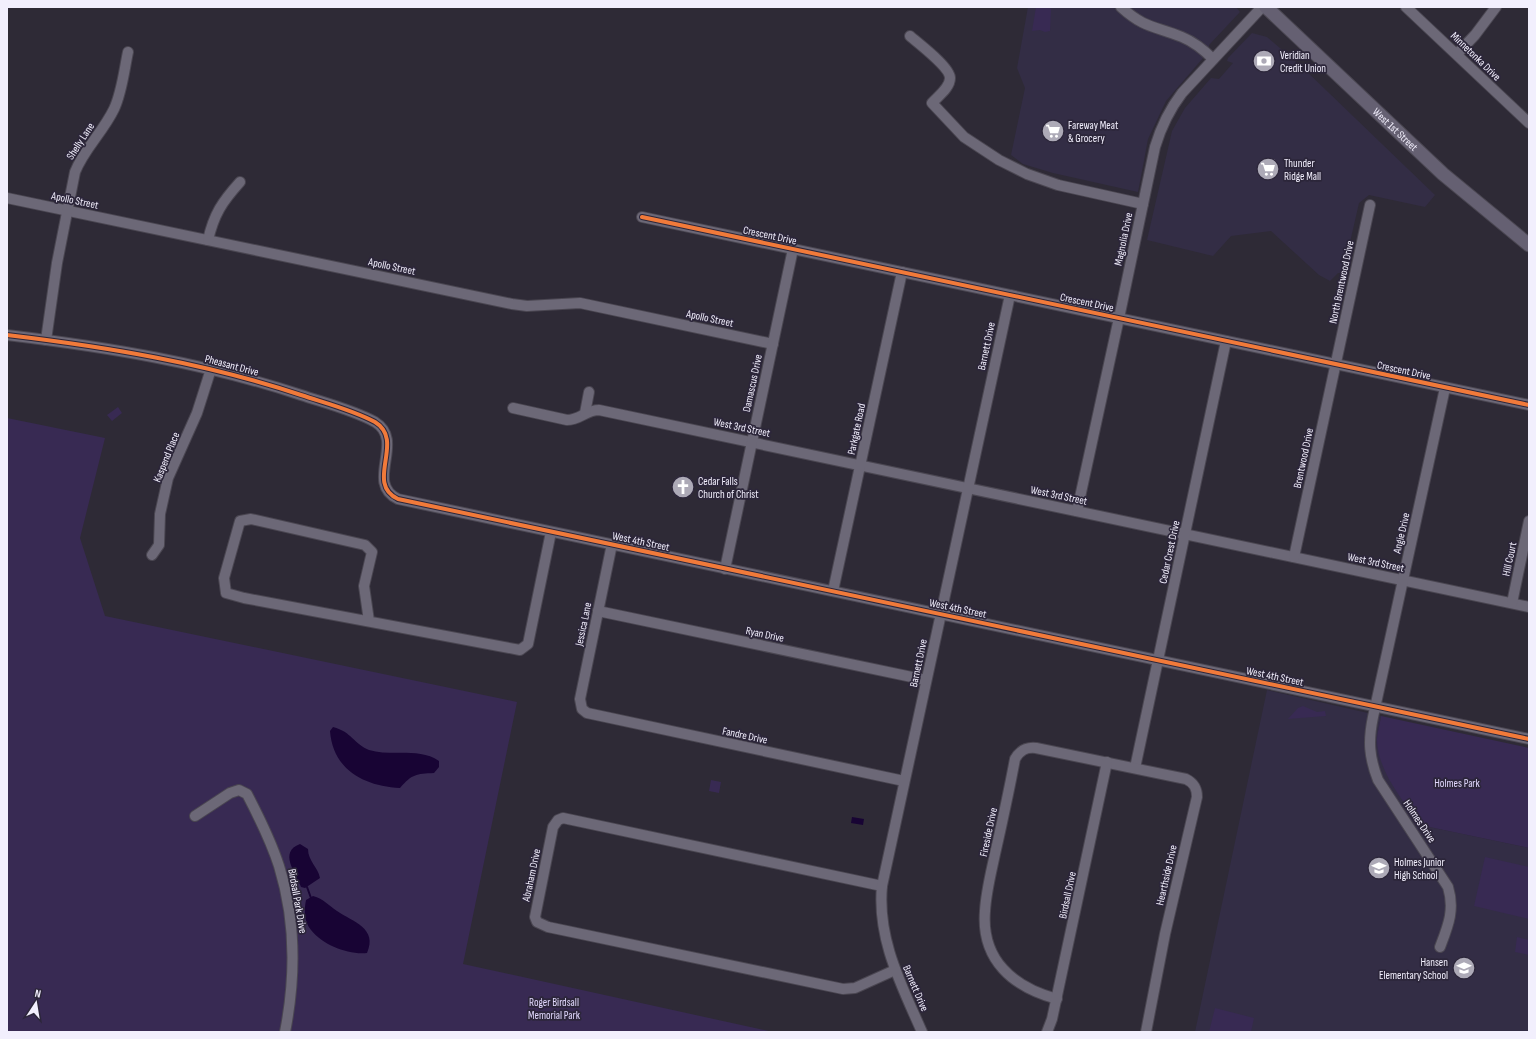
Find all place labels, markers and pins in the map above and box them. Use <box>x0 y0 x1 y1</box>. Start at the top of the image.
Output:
bank icon: Veridian Credit Union <box>1251 48 1277 74</box>
place label: Veridian Credit Union <box>1280 49 1326 75</box>
supermarket icon: Fareway Meat & Grocery <box>1040 118 1066 144</box>
place label: Fareway Meat & Grocery <box>1068 119 1119 145</box>
supermarket icon: Thunder Ridge Mall <box>1255 156 1281 182</box>
place label: Thunder Ridge Mall <box>1284 157 1321 183</box>
church icon: Cedar Falls Church of Christ <box>670 474 696 500</box>
place label: Cedar Falls Church of Christ <box>698 475 759 501</box>
school or university icon: Holmes Junior High School <box>1366 855 1392 881</box>
place label: Holmes Junior High School <box>1394 856 1445 882</box>
school or university icon: Hansen Elementary School <box>1451 955 1477 981</box>
place label: Hansen Elementary School <box>1379 956 1448 982</box>

